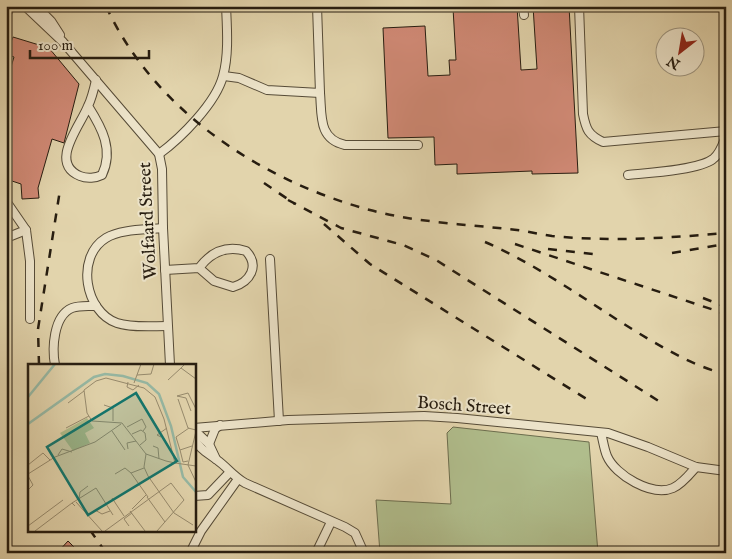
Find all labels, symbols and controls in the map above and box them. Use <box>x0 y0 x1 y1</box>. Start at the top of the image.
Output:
scale bar <box>30 28 149 60</box>
north arrow <box>654 28 704 78</box>
text: 100 m <box>38 36 74 55</box>
text: N <box>664 51 685 74</box>
street label: Wolfaard Street <box>134 162 163 280</box>
inset map <box>28 364 195 532</box>
street label: Bosch Street <box>416 392 512 421</box>

